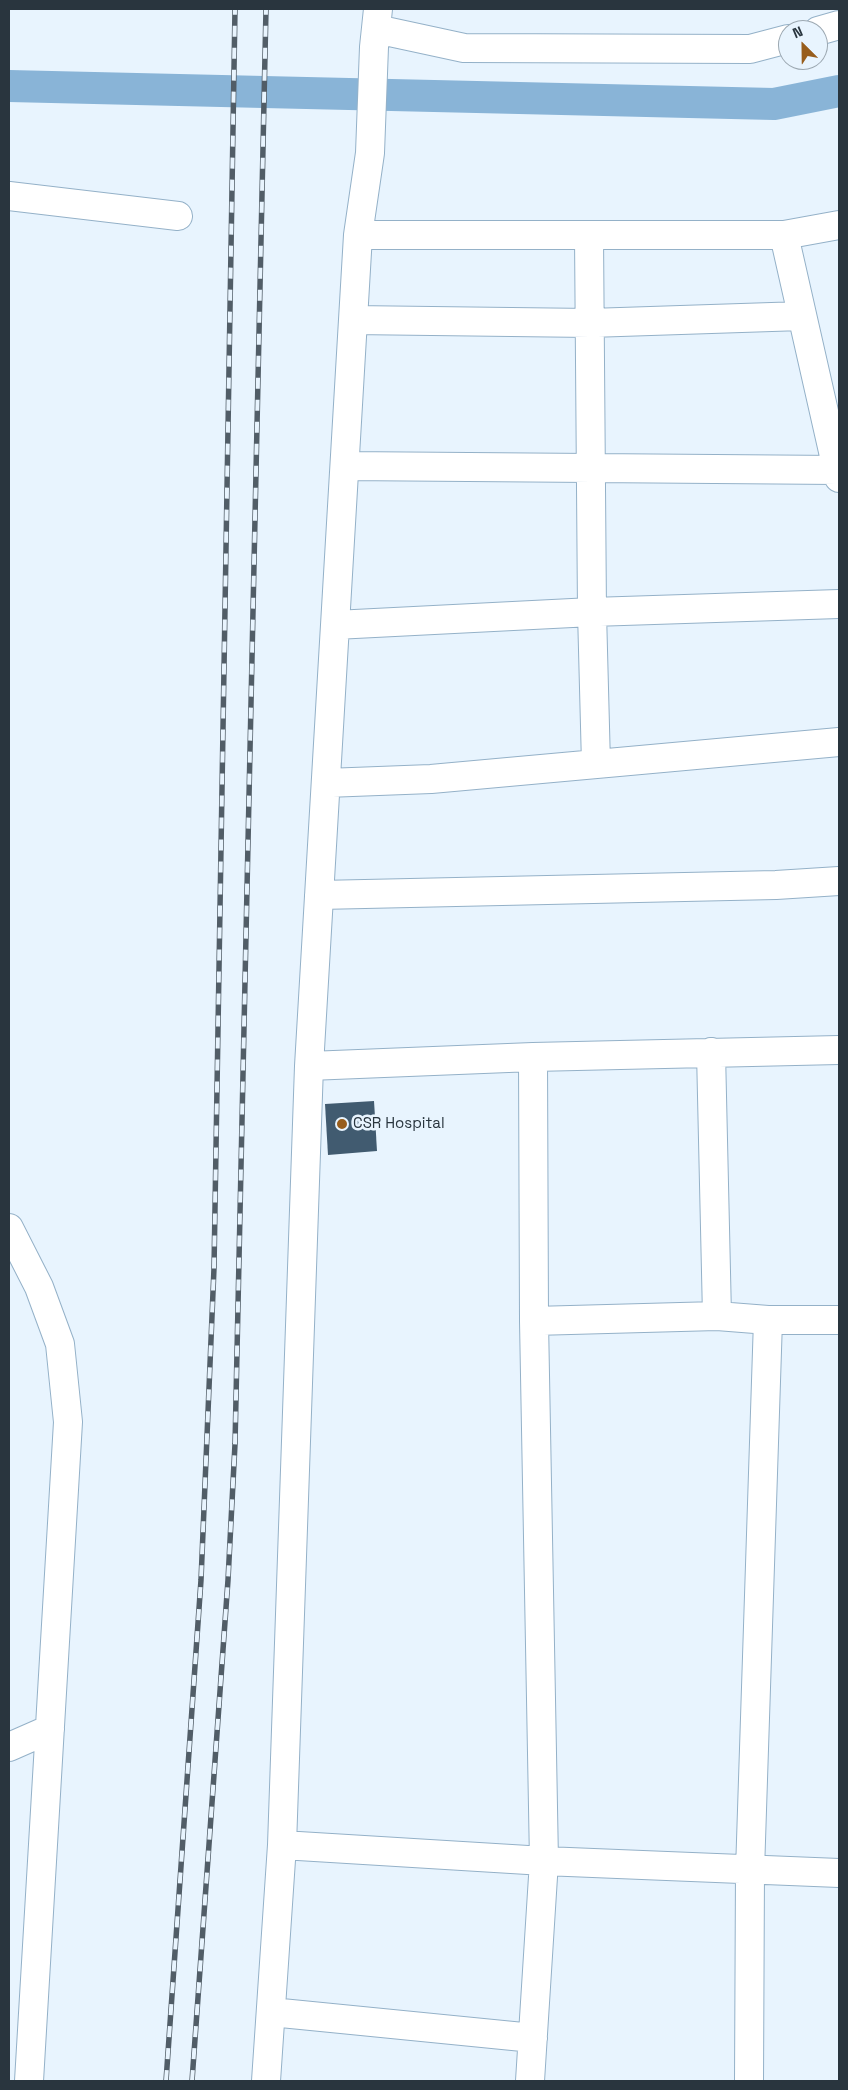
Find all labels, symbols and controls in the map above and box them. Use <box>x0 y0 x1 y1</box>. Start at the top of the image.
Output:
north arrow <box>778 20 828 70</box>
text: N <box>790 22 805 42</box>
place label: CSR Hospital <box>353 1115 445 1133</box>
marker: CSR Hospital <box>335 1117 349 1131</box>

